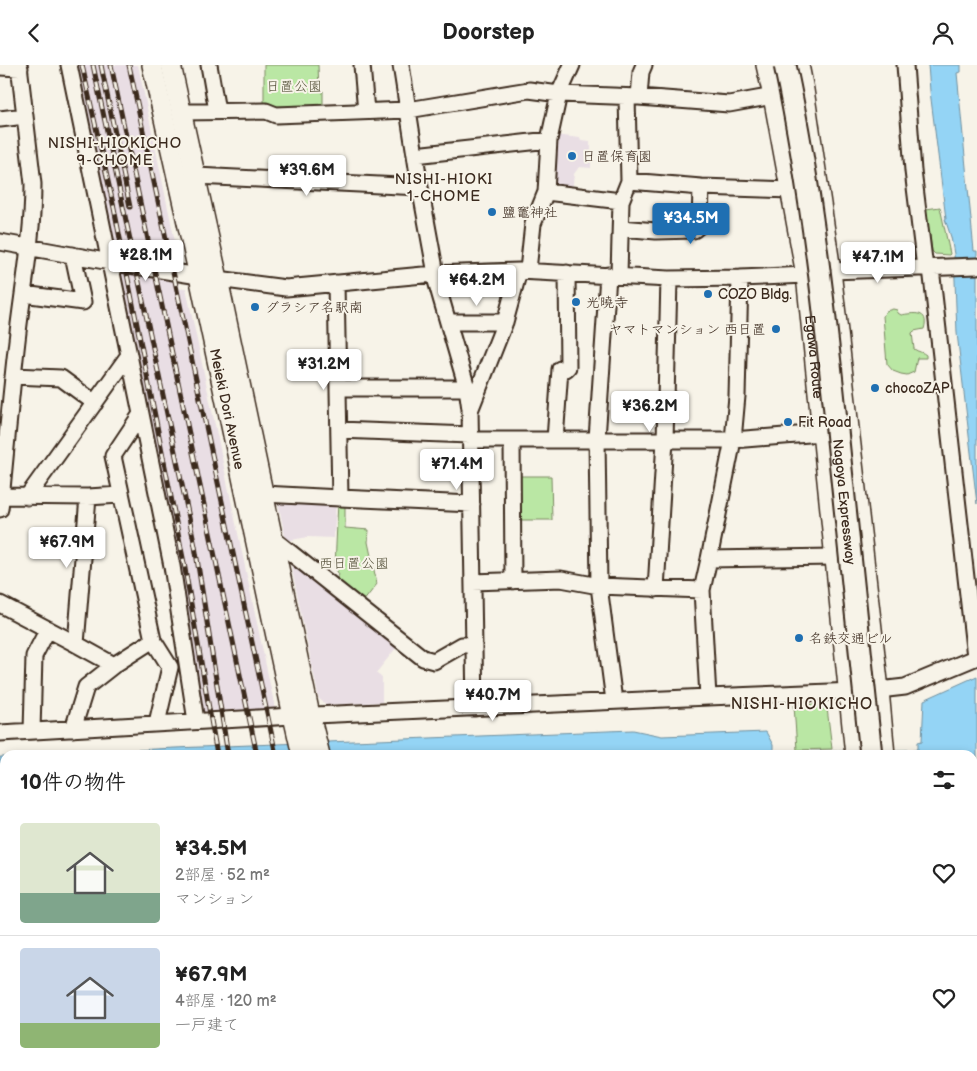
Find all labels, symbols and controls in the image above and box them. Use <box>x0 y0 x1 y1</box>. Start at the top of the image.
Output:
icon: back <box>20 19 48 47</box>
text: Doorstep <box>442 19 535 46</box>
icon: person <box>929 19 957 47</box>
park label: 日置公園 <box>266 78 322 95</box>
district label: NISHI-HIOKICHO 9-CHOME <box>48 134 182 170</box>
place label: 日置保育園 <box>582 148 652 165</box>
marker: 日置保育園 <box>566 150 578 162</box>
pin: ¥39.6M <box>266 155 348 197</box>
text: ¥39.6M <box>279 161 335 180</box>
district label: NISHI-HIOKI 1-CHOME <box>395 170 493 206</box>
pin: ¥34.5M <box>650 203 732 245</box>
place label: 鹽竈神社 <box>502 204 558 221</box>
marker: 鹽竈神社 <box>486 206 498 218</box>
text: ¥34.5M <box>663 209 719 228</box>
pin: ¥28.1M <box>105 239 187 282</box>
pin: ¥47.1M <box>837 241 919 284</box>
text: ¥28.1M <box>119 246 173 265</box>
text: ¥47.1M <box>852 248 904 267</box>
pin: ¥64.2M <box>436 265 518 307</box>
text: ¥64.2M <box>449 271 505 290</box>
place label: COZO Bldg. <box>718 286 792 303</box>
marker: COZO Bldg. <box>702 288 714 300</box>
place label: 光曉寺 <box>586 294 628 311</box>
marker: 光曉寺 <box>570 296 582 308</box>
place label: グラシア名駅南 <box>265 299 363 316</box>
marker: グラシア名駅南 <box>249 301 261 313</box>
street label: Egawa Route <box>802 314 827 399</box>
place label: ヤマトマンション 西日置 <box>609 321 766 338</box>
marker: ヤマトマンション 西日置 <box>770 323 782 335</box>
street label: Meieki Dori Avenue <box>206 347 249 471</box>
pin: ¥31.2M <box>283 349 365 391</box>
text: ¥31.2M <box>298 355 350 374</box>
place label: chocoZAP <box>885 380 950 397</box>
marker: chocoZAP <box>869 382 881 394</box>
pin: ¥36.2M <box>609 391 691 433</box>
text: ¥36.2M <box>622 397 678 416</box>
place label: Fit Road <box>798 414 852 431</box>
marker: Fit Road <box>782 416 794 428</box>
street label: Nagoya Expressway <box>829 438 860 566</box>
pin: ¥71.4M <box>416 449 498 491</box>
text: ¥71.4M <box>431 455 483 474</box>
pin: ¥67.9M <box>26 527 108 569</box>
text: ¥67.9M <box>39 533 95 552</box>
park label: 西日置公園 <box>319 555 389 572</box>
place label: 名鉄交通ビル <box>809 630 893 647</box>
marker: 名鉄交通ビル <box>793 632 805 644</box>
pin: ¥40.7M <box>452 679 534 722</box>
text: ¥40.7M <box>465 686 521 705</box>
district label: NISHI-HIOKICHO <box>731 695 873 714</box>
icon: filters <box>930 766 958 794</box>
text: 10件の物件 <box>20 770 126 795</box>
text: ¥34.5M <box>175 836 247 861</box>
icon: home <box>60 843 120 903</box>
icon: heart <box>930 859 958 887</box>
text: 2部屋 · 52 m² <box>175 866 270 885</box>
text: マンション <box>175 890 254 909</box>
text: ¥67.9M <box>175 962 247 987</box>
icon: home <box>60 968 120 1028</box>
icon: heart <box>930 984 958 1012</box>
text: 4部屋 · 120 m² <box>175 992 277 1011</box>
text: 一戸建て <box>175 1016 239 1035</box>

